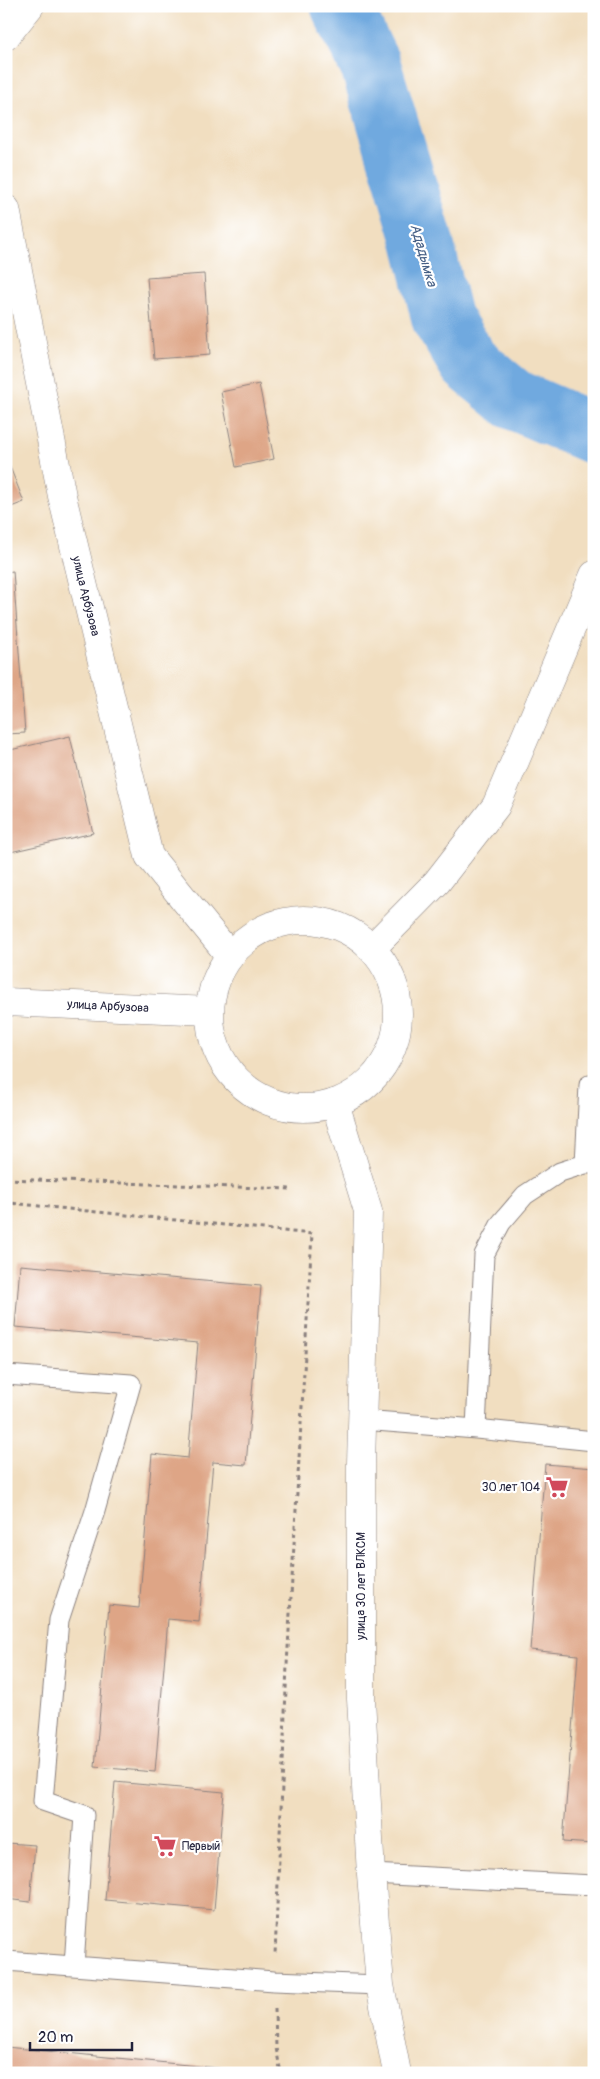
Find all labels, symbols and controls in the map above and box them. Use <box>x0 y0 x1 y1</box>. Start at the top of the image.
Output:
water label: Ададымка <box>406 222 441 290</box>
street label: улица Арбузова <box>68 554 103 638</box>
street label: улица Арбузова <box>66 997 150 1016</box>
supermarket icon: 30 лет 104 <box>544 1474 570 1500</box>
place label: 30 лет 104 <box>482 1480 540 1495</box>
street label: улица 30 лет ВЛКСМ <box>354 1532 369 1641</box>
supermarket icon: Первый <box>152 1833 178 1859</box>
place label: Первый <box>182 1839 220 1854</box>
scale bar <box>30 2019 132 2051</box>
text: 20 m <box>38 2028 73 2047</box>

